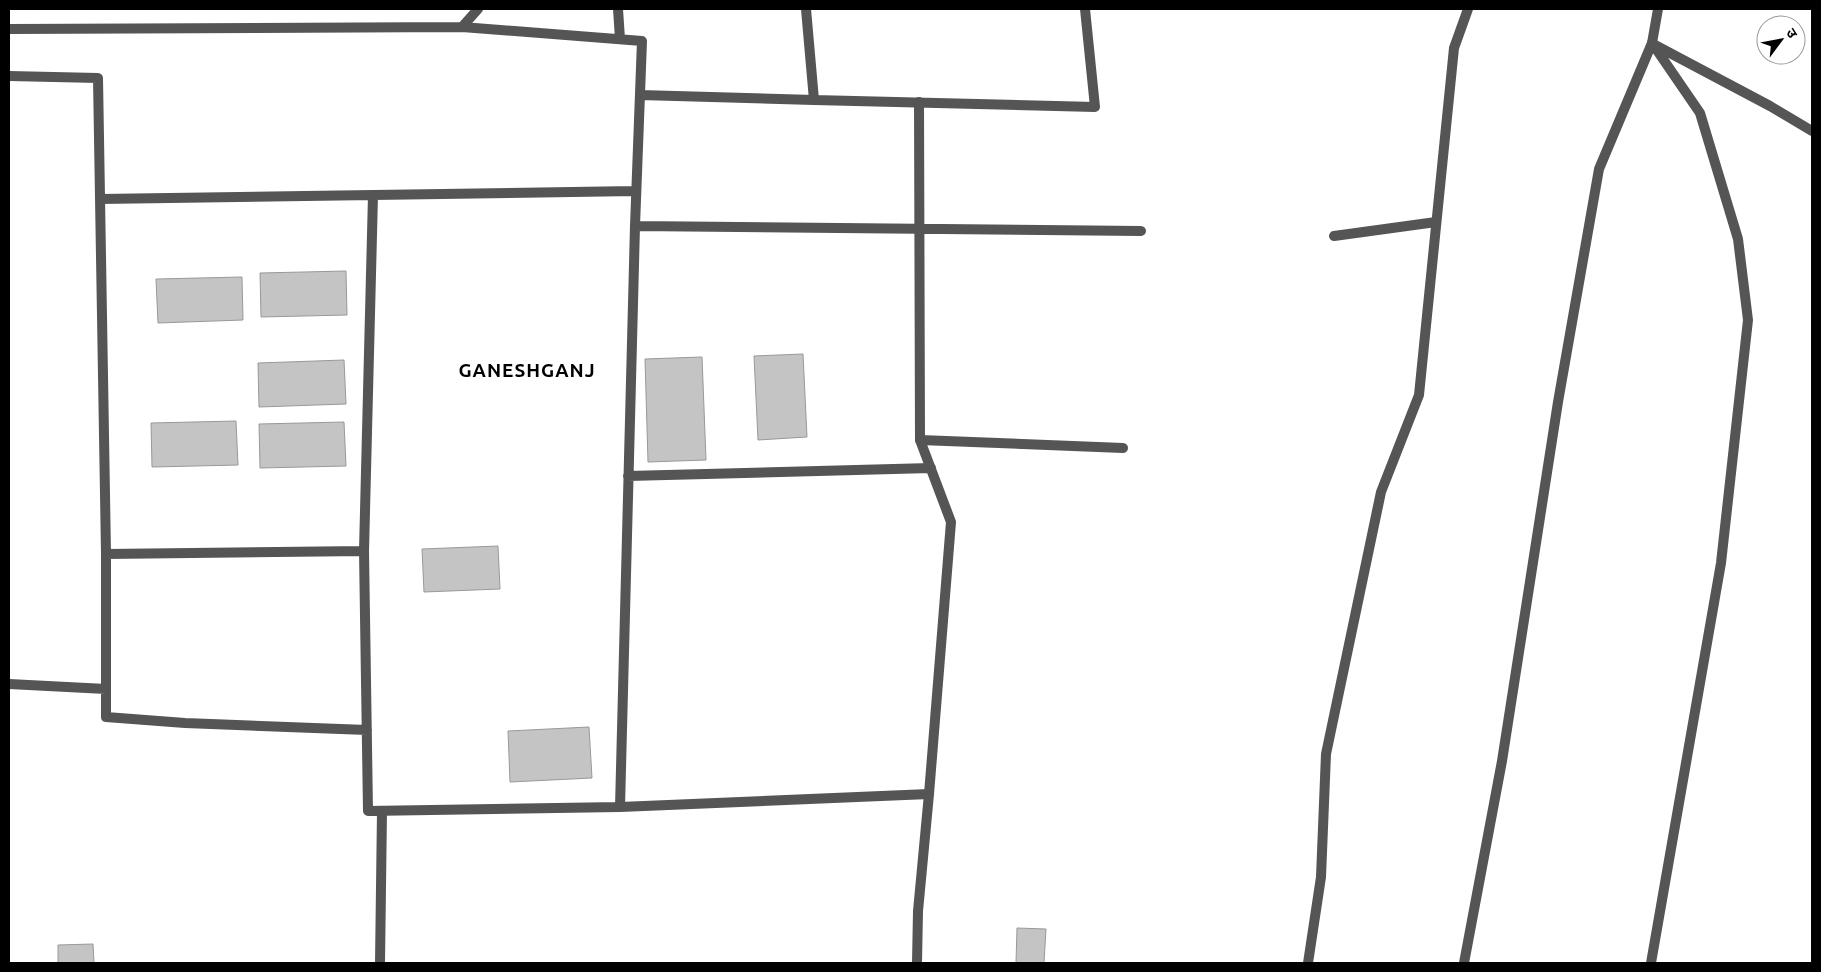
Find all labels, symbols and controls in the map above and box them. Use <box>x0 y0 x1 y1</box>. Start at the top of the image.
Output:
north arrow <box>1756 15 1806 65</box>
text: उ <box>1783 25 1801 42</box>
district label: GANESHGANJ <box>458 359 596 381</box>

